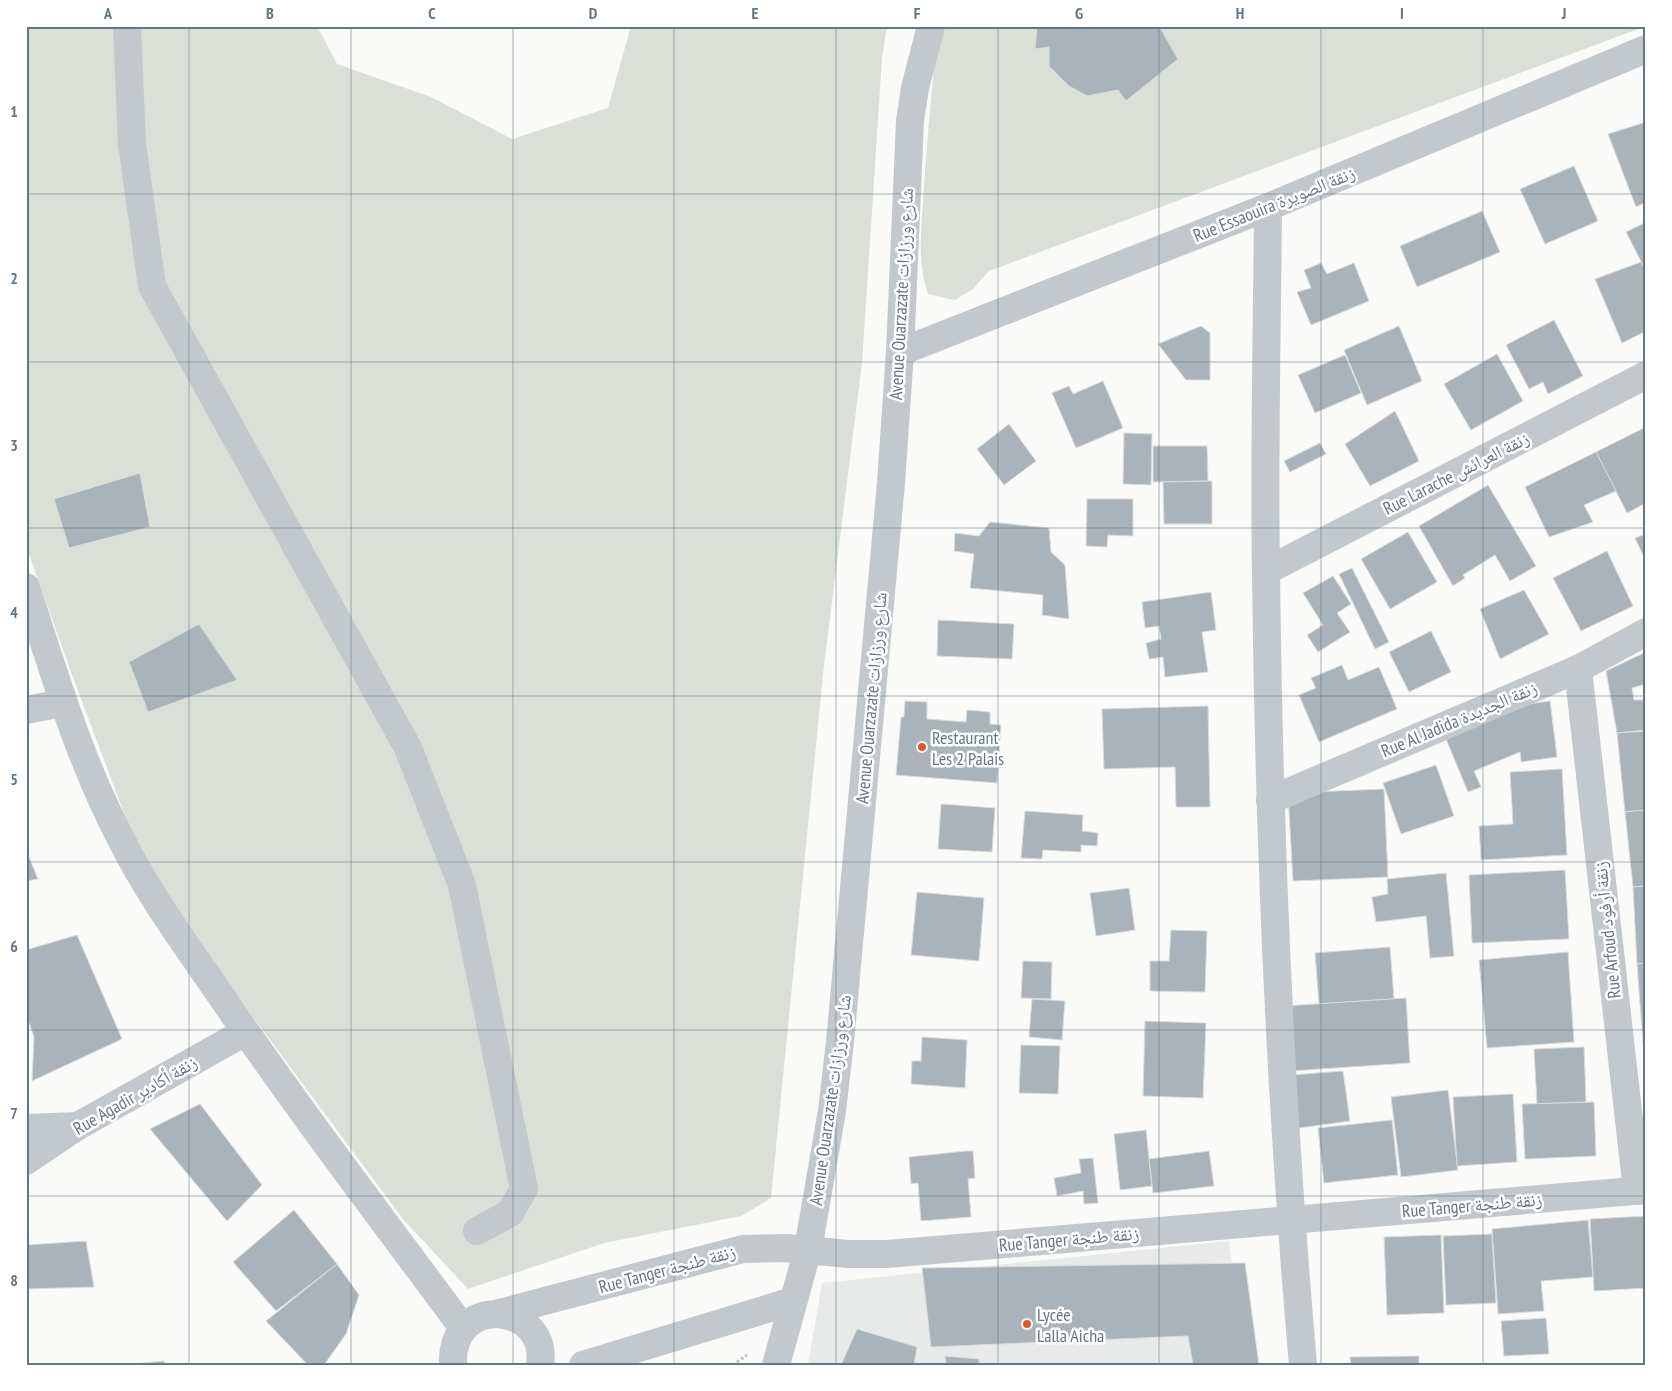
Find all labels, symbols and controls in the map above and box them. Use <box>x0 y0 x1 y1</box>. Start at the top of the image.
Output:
text: A <box>103 3 113 23</box>
text: B <box>266 3 274 23</box>
text: C <box>428 3 436 23</box>
text: D <box>589 3 598 23</box>
text: E <box>752 3 759 23</box>
text: F <box>914 3 921 23</box>
text: G <box>1075 3 1083 23</box>
text: H <box>1236 3 1244 23</box>
text: I <box>1400 3 1404 23</box>
text: J <box>1561 3 1566 23</box>
text: 1 <box>10 101 18 121</box>
street label: Rue Essaouira زنقة الصويرة <box>1190 161 1358 247</box>
street label: Avenue Ouarzazate شارع ورزازات <box>884 187 918 401</box>
text: 2 <box>10 268 18 288</box>
street label: Rue Larache زنقة العرائش <box>1379 426 1533 520</box>
text: 3 <box>10 435 18 455</box>
street label: Avenue Ouarzazate شارع ورزازات <box>850 591 892 805</box>
text: 4 <box>10 602 18 622</box>
street label: Rue Al Jadida زنقة الجديدة <box>1378 676 1541 762</box>
place label: Restaurant Les 2 Palais <box>932 726 1004 770</box>
marker: Restaurant Les 2 Palais <box>916 741 928 753</box>
text: 5 <box>10 769 18 789</box>
street label: Rue Arfoud زنقة أرفود <box>1588 860 1626 1000</box>
text: 6 <box>10 936 18 956</box>
street label: Avenue Ouarzazate شارع ورزازات <box>804 993 856 1207</box>
street label: Rue Agadir زنقة أكادير <box>69 1050 201 1140</box>
text: 7 <box>10 1103 18 1123</box>
street label: Rue Tanger زنقة طنجة <box>1401 1187 1543 1223</box>
street label: Rue Tanger زنقة طنجة <box>998 1221 1140 1257</box>
street label: Rue Tanger زنقة طنجة <box>596 1240 738 1298</box>
text: 8 <box>10 1270 18 1290</box>
place label: Lycée Lalla Aicha <box>1037 1303 1104 1347</box>
marker: Lycée Lalla Aicha <box>1021 1318 1033 1330</box>

